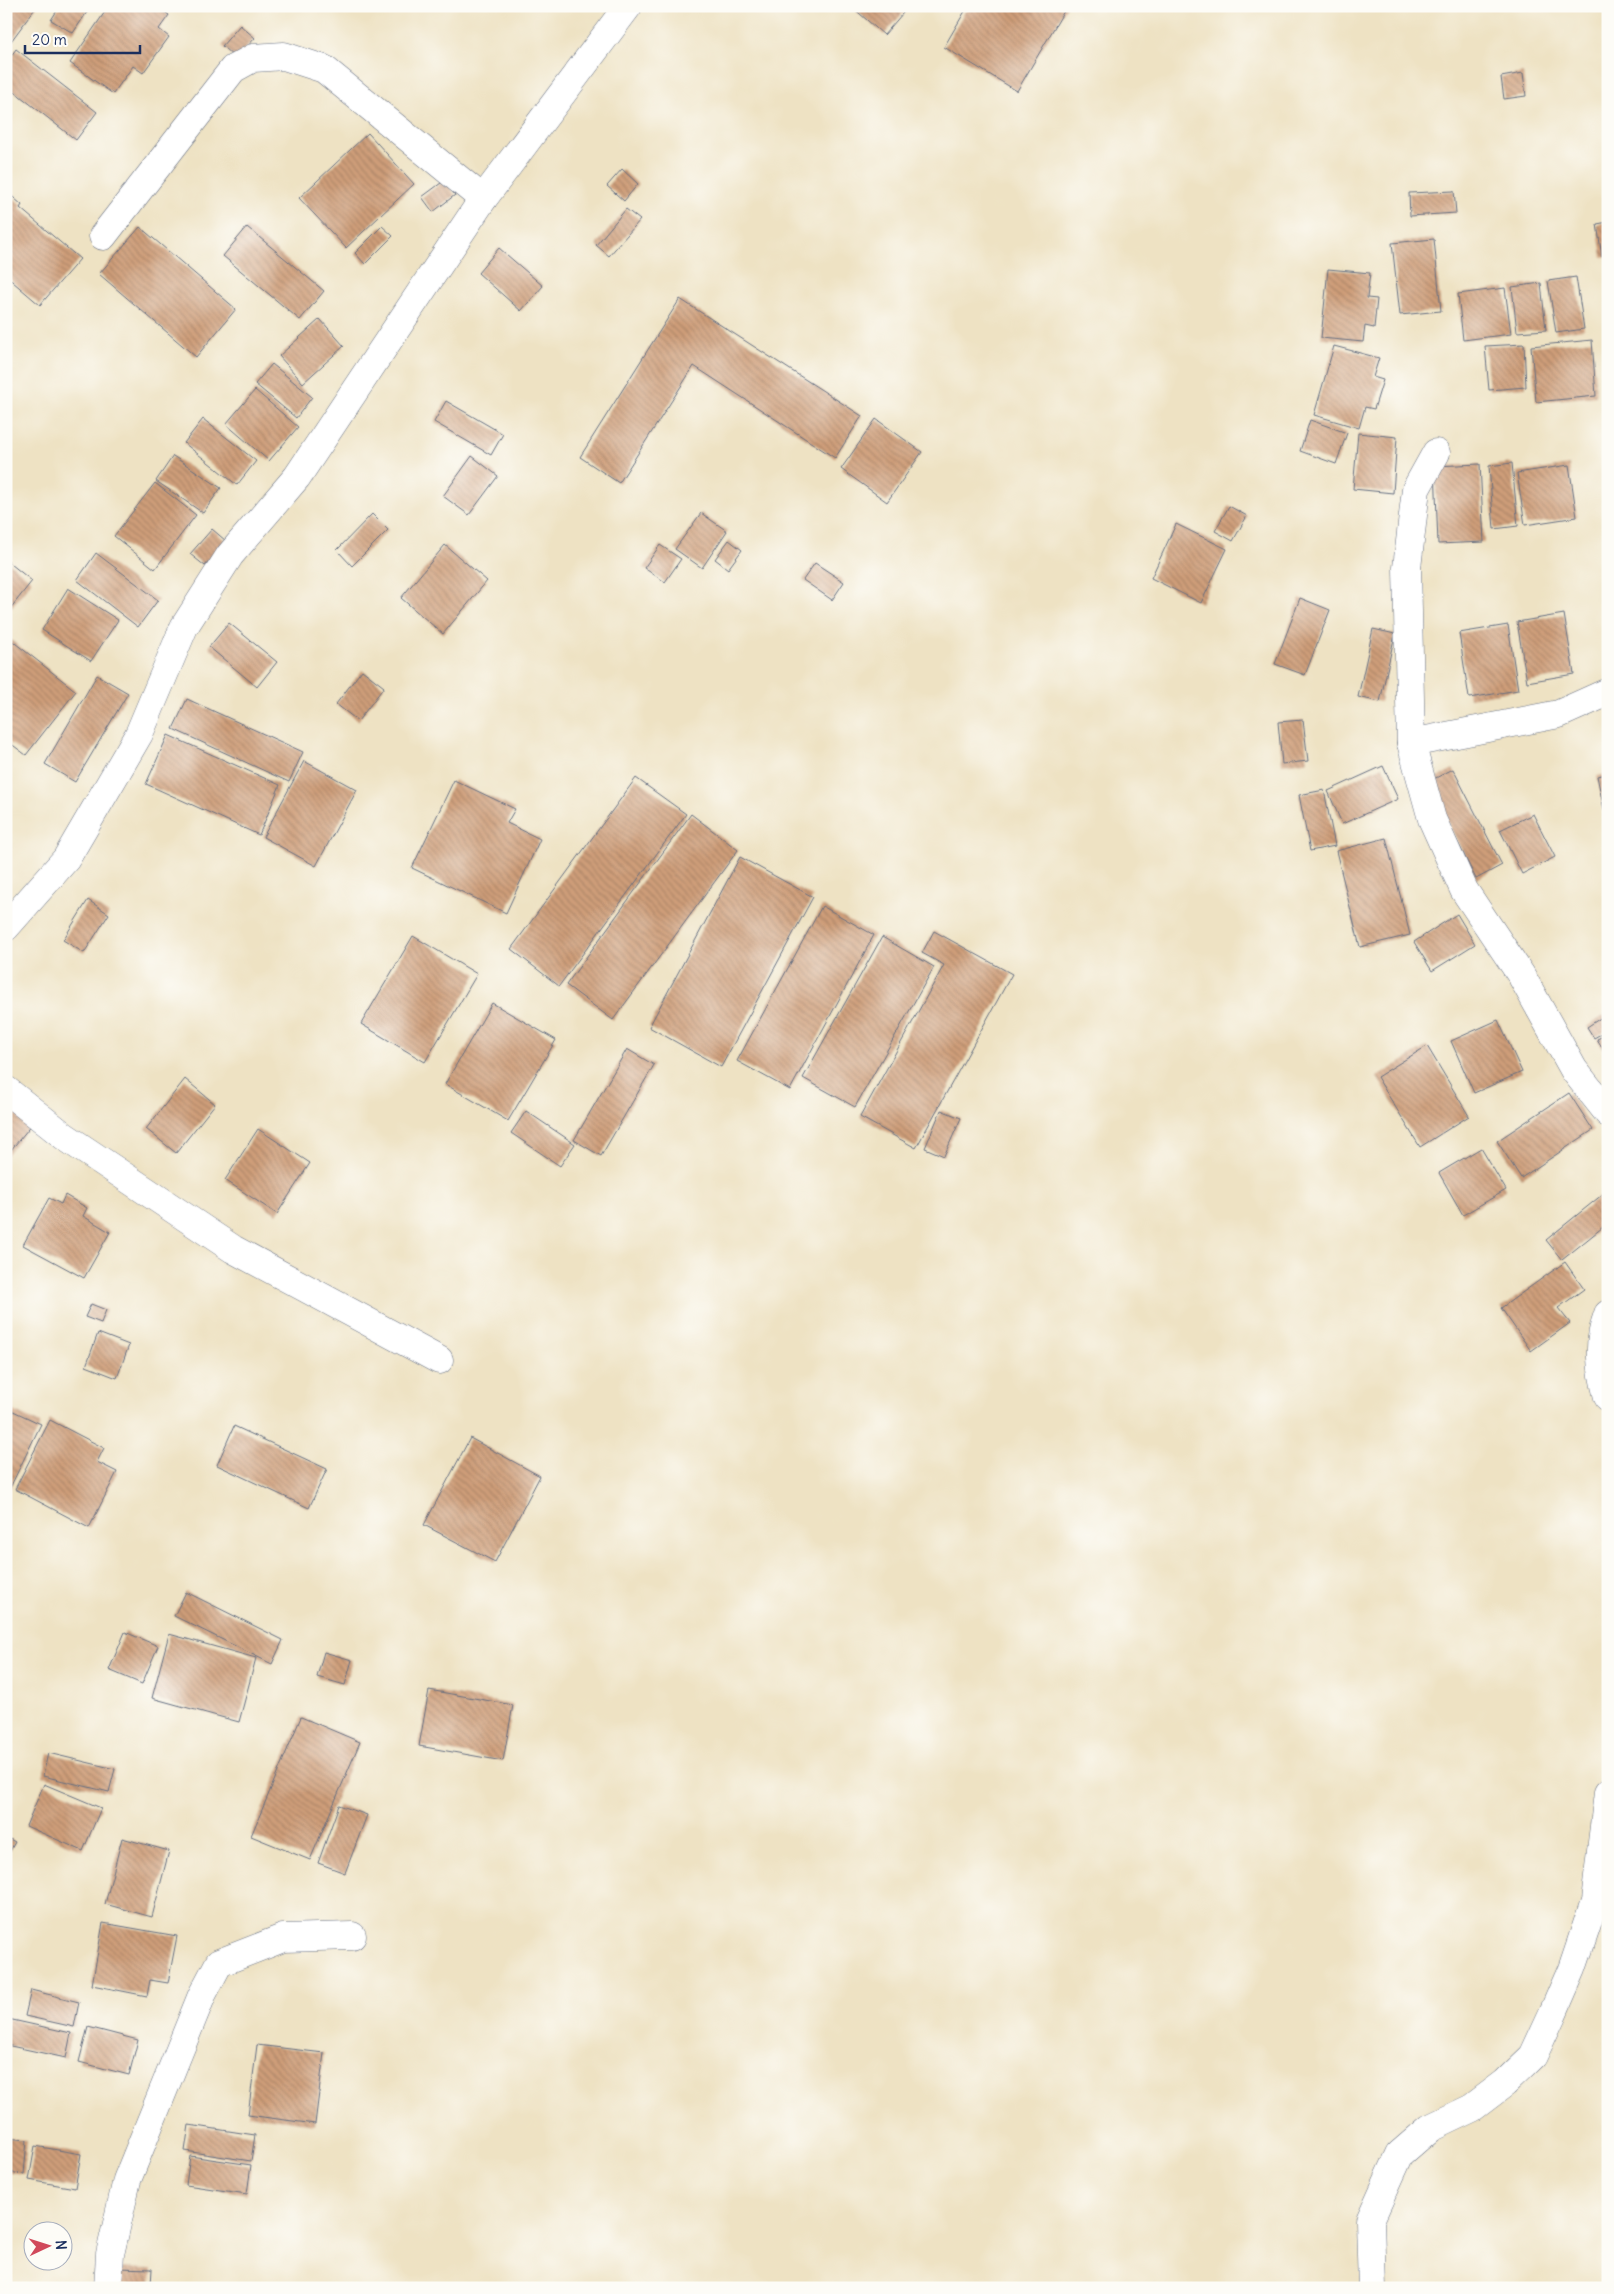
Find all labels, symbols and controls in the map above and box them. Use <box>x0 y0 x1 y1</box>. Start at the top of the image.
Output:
scale bar <box>25 22 140 54</box>
text: 20 m <box>32 30 67 49</box>
north arrow <box>22 2222 72 2272</box>
text: N <box>52 2240 70 2251</box>

